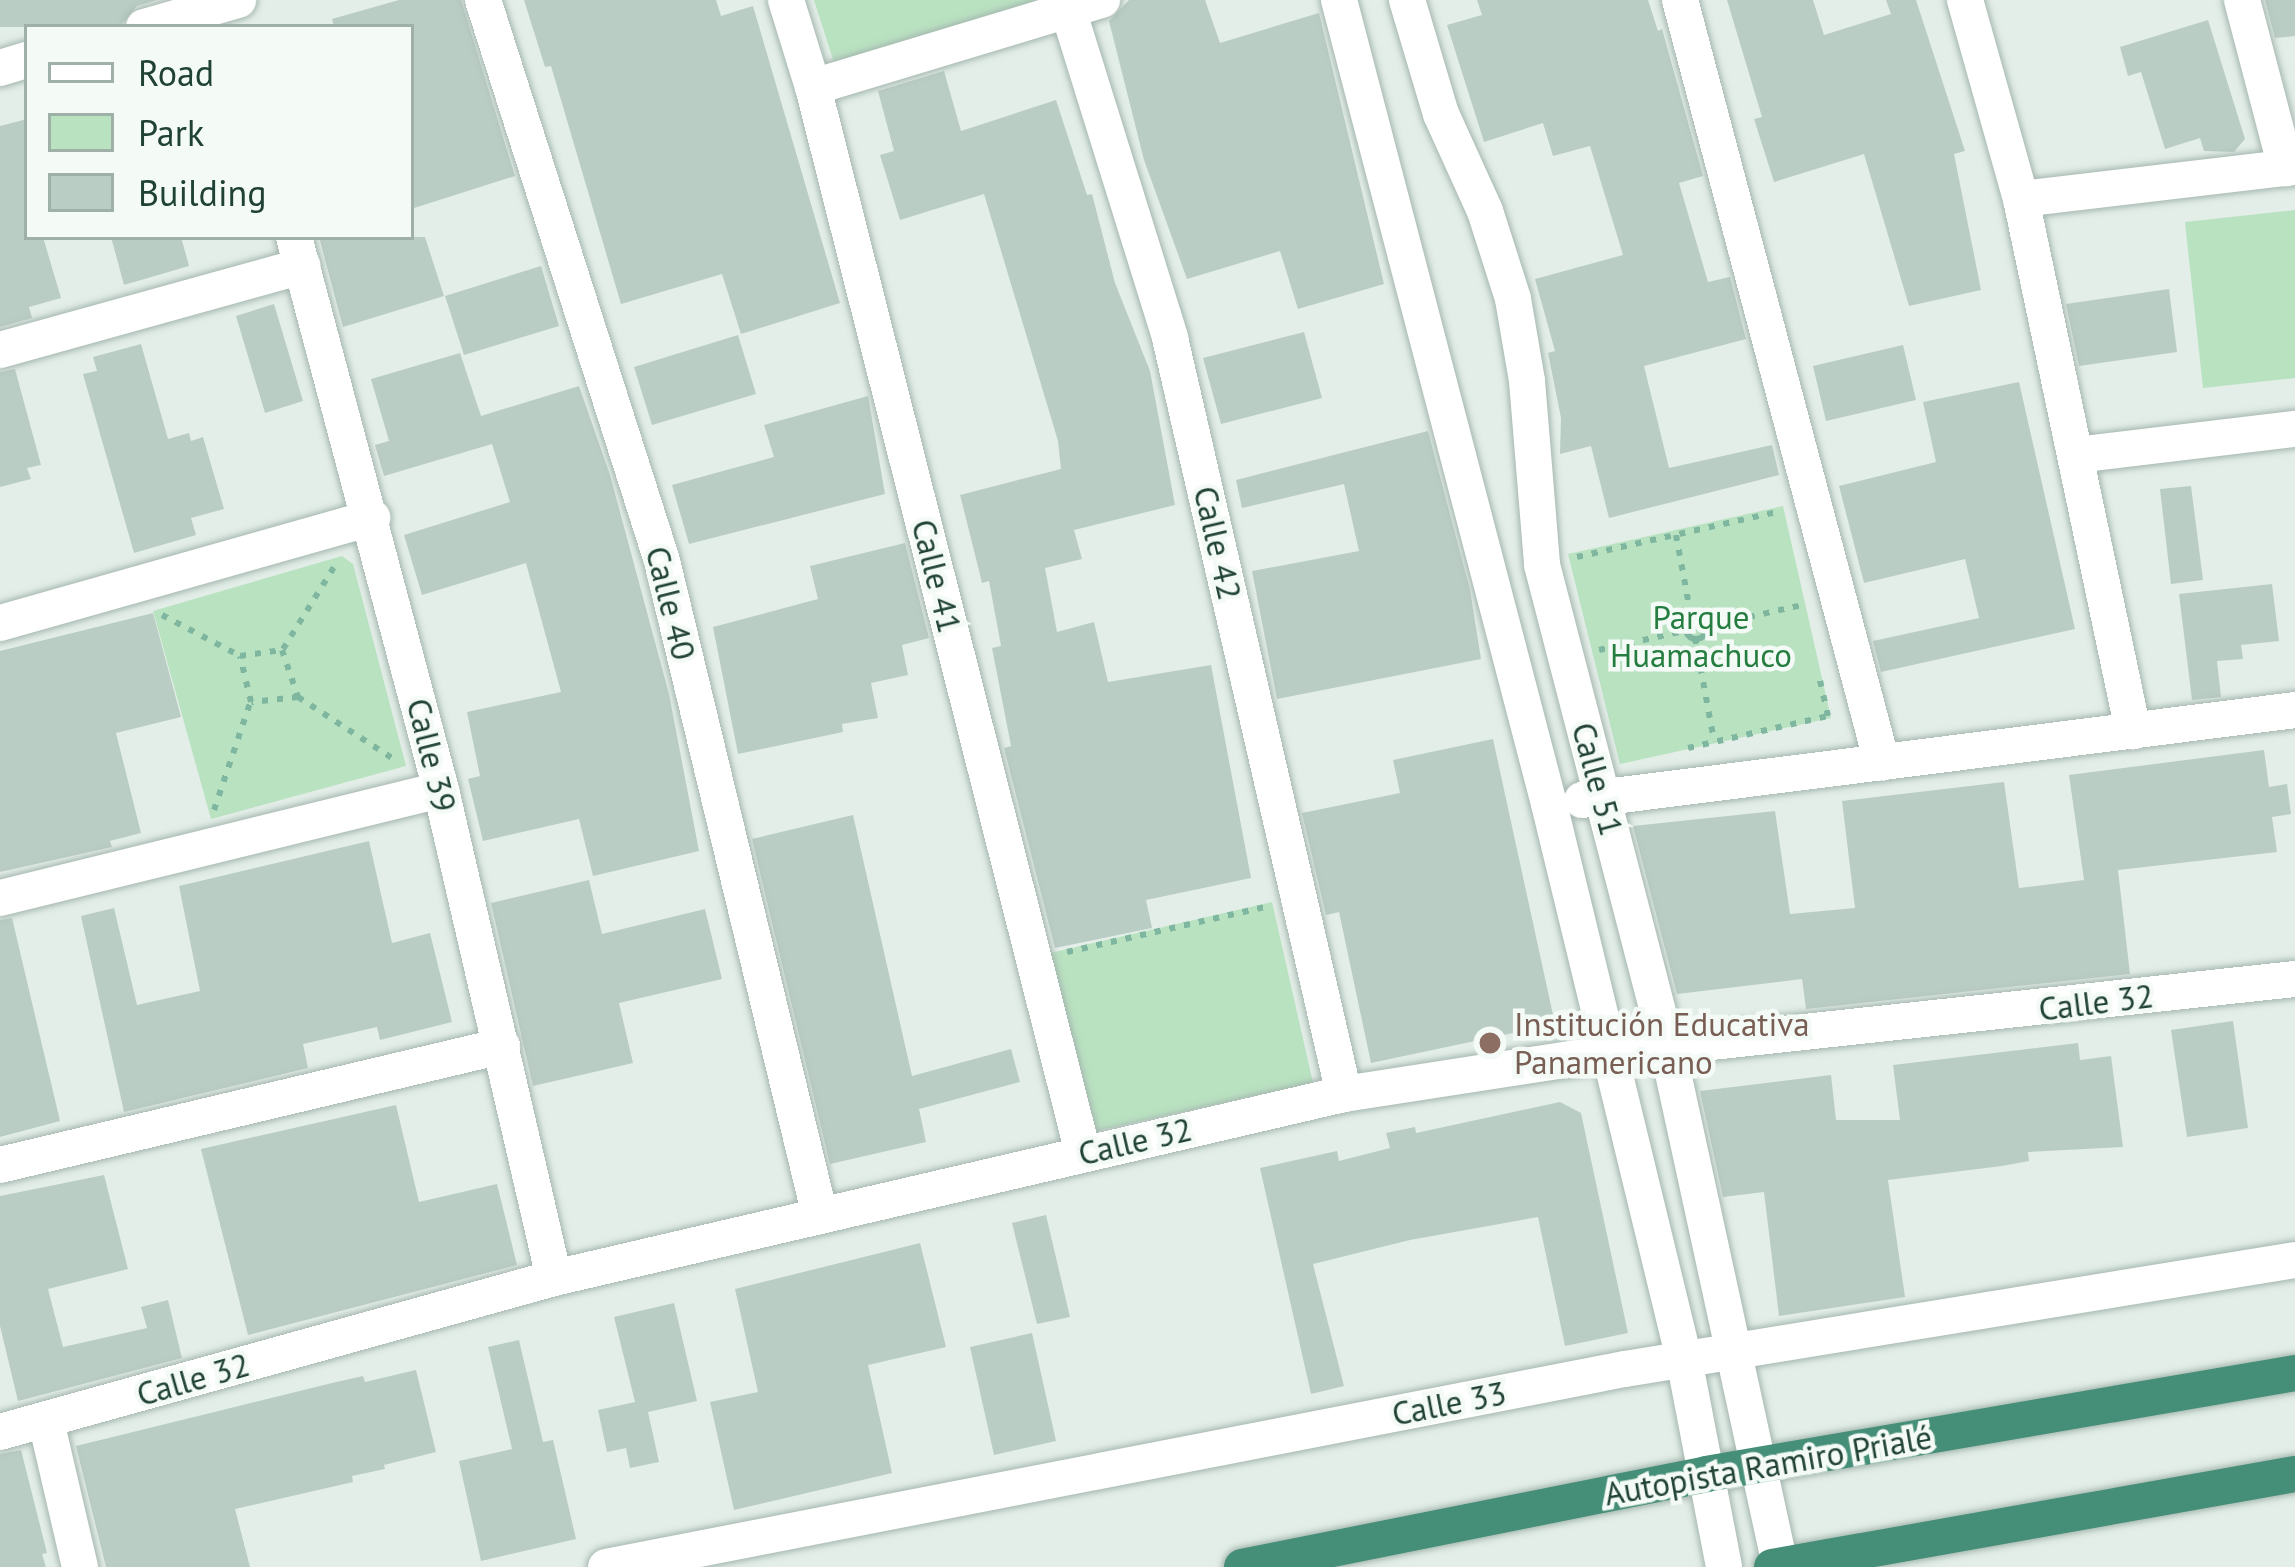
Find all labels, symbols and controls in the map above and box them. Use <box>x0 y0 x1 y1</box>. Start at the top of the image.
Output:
legend <box>24 24 414 240</box>
text: Road <box>138 49 214 96</box>
text: Park <box>138 109 204 156</box>
text: Building <box>138 169 267 216</box>
street label: Calle 42 <box>1186 482 1250 604</box>
street label: Calle 41 <box>904 515 970 637</box>
street label: Calle 40 <box>638 542 704 664</box>
park label: Parque Huamachuco <box>1610 597 1792 675</box>
street label: Calle 39 <box>399 694 465 816</box>
street label: Calle 51 <box>1564 718 1632 840</box>
street label: Calle 32 <box>2036 975 2156 1029</box>
place label: Institución Educativa Panamericano <box>1514 1004 1810 1082</box>
marker: Institución Educativa Panamericano <box>1477 1030 1503 1056</box>
street label: Calle 32 <box>1074 1109 1196 1173</box>
street label: Calle 32 <box>132 1344 254 1414</box>
street label: Calle 33 <box>1389 1373 1509 1433</box>
street label: Autopista Ramiro Prialé <box>1601 1417 1935 1513</box>

